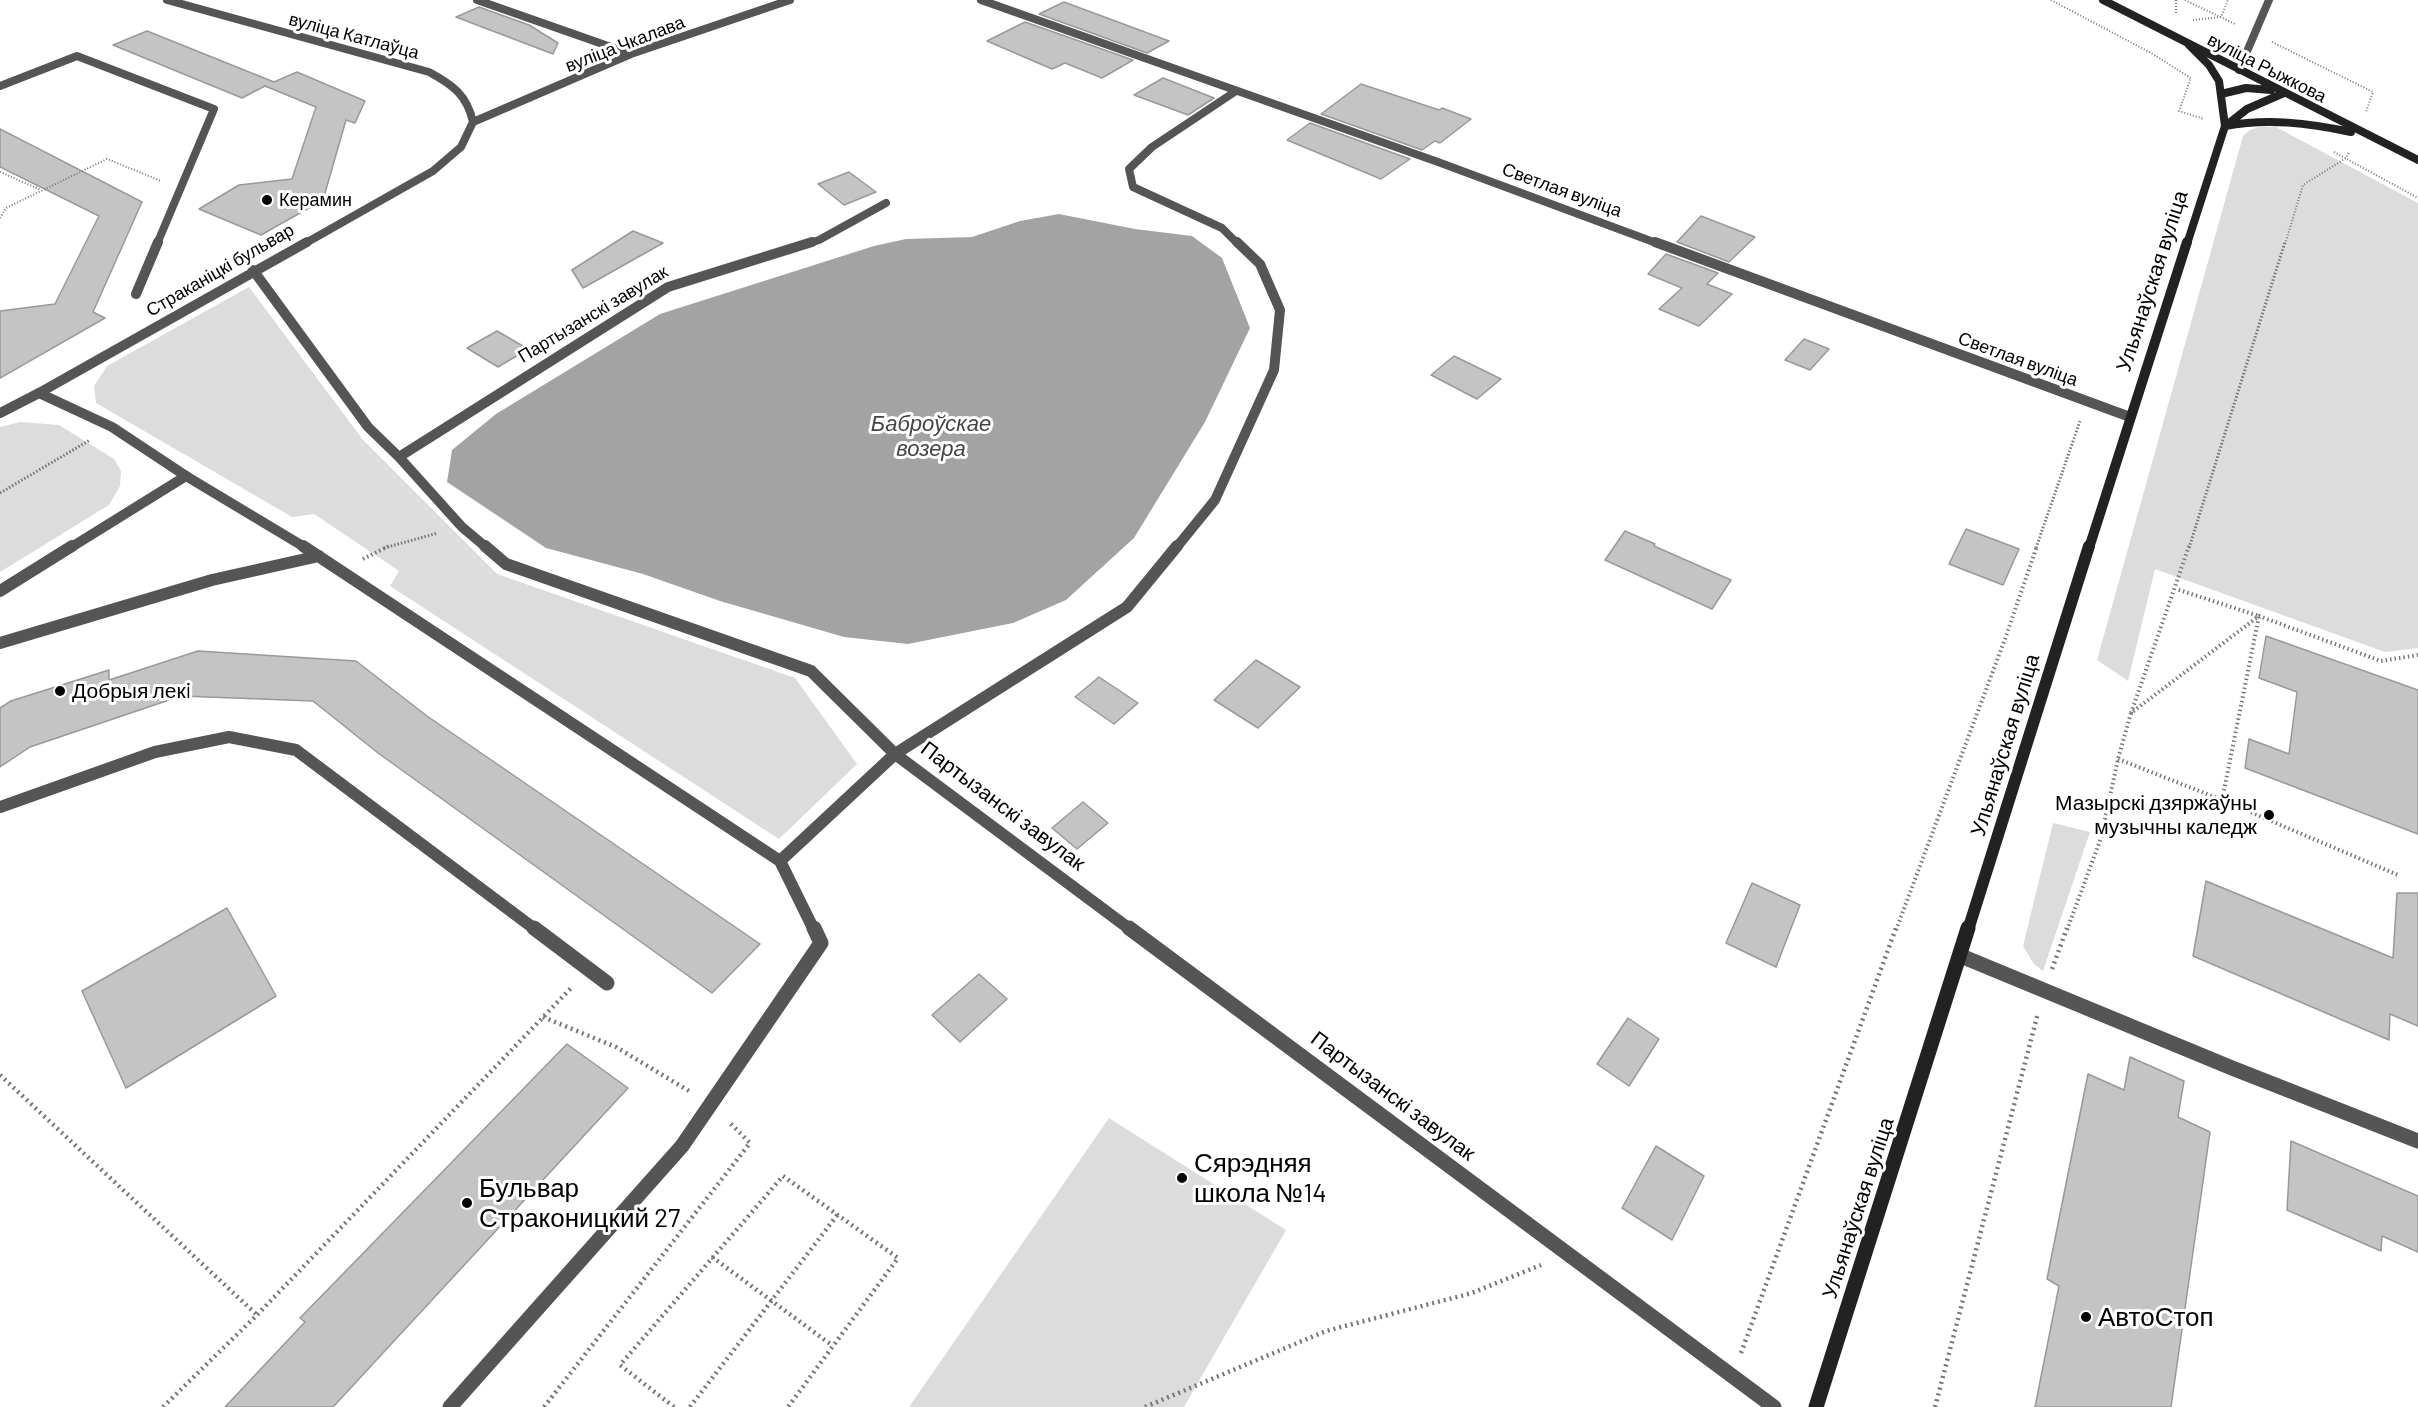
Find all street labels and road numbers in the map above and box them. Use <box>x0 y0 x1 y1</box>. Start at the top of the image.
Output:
street label: вуліца Катлаўца <box>286 8 422 64</box>
street label: вуліца Чкалава <box>562 11 688 77</box>
street label: вуліца Рыжкова <box>2204 29 2330 107</box>
street label: Светлая вуліца <box>1499 158 1625 222</box>
street label: Ульянаўская вуліца <box>2111 187 2193 375</box>
street label: Страканіцкі бульвар <box>142 219 298 321</box>
street label: Партызанскі завулак <box>514 261 672 367</box>
street label: Светлая вуліца <box>1955 327 2081 391</box>
street label: Ульянаўская вуліца <box>1965 651 2045 839</box>
street label: Партызанскі завулак <box>916 736 1090 876</box>
street label: Партызанскі завулак <box>1306 1026 1480 1166</box>
street label: Ульянаўская вуліца <box>1817 1114 1899 1302</box>

